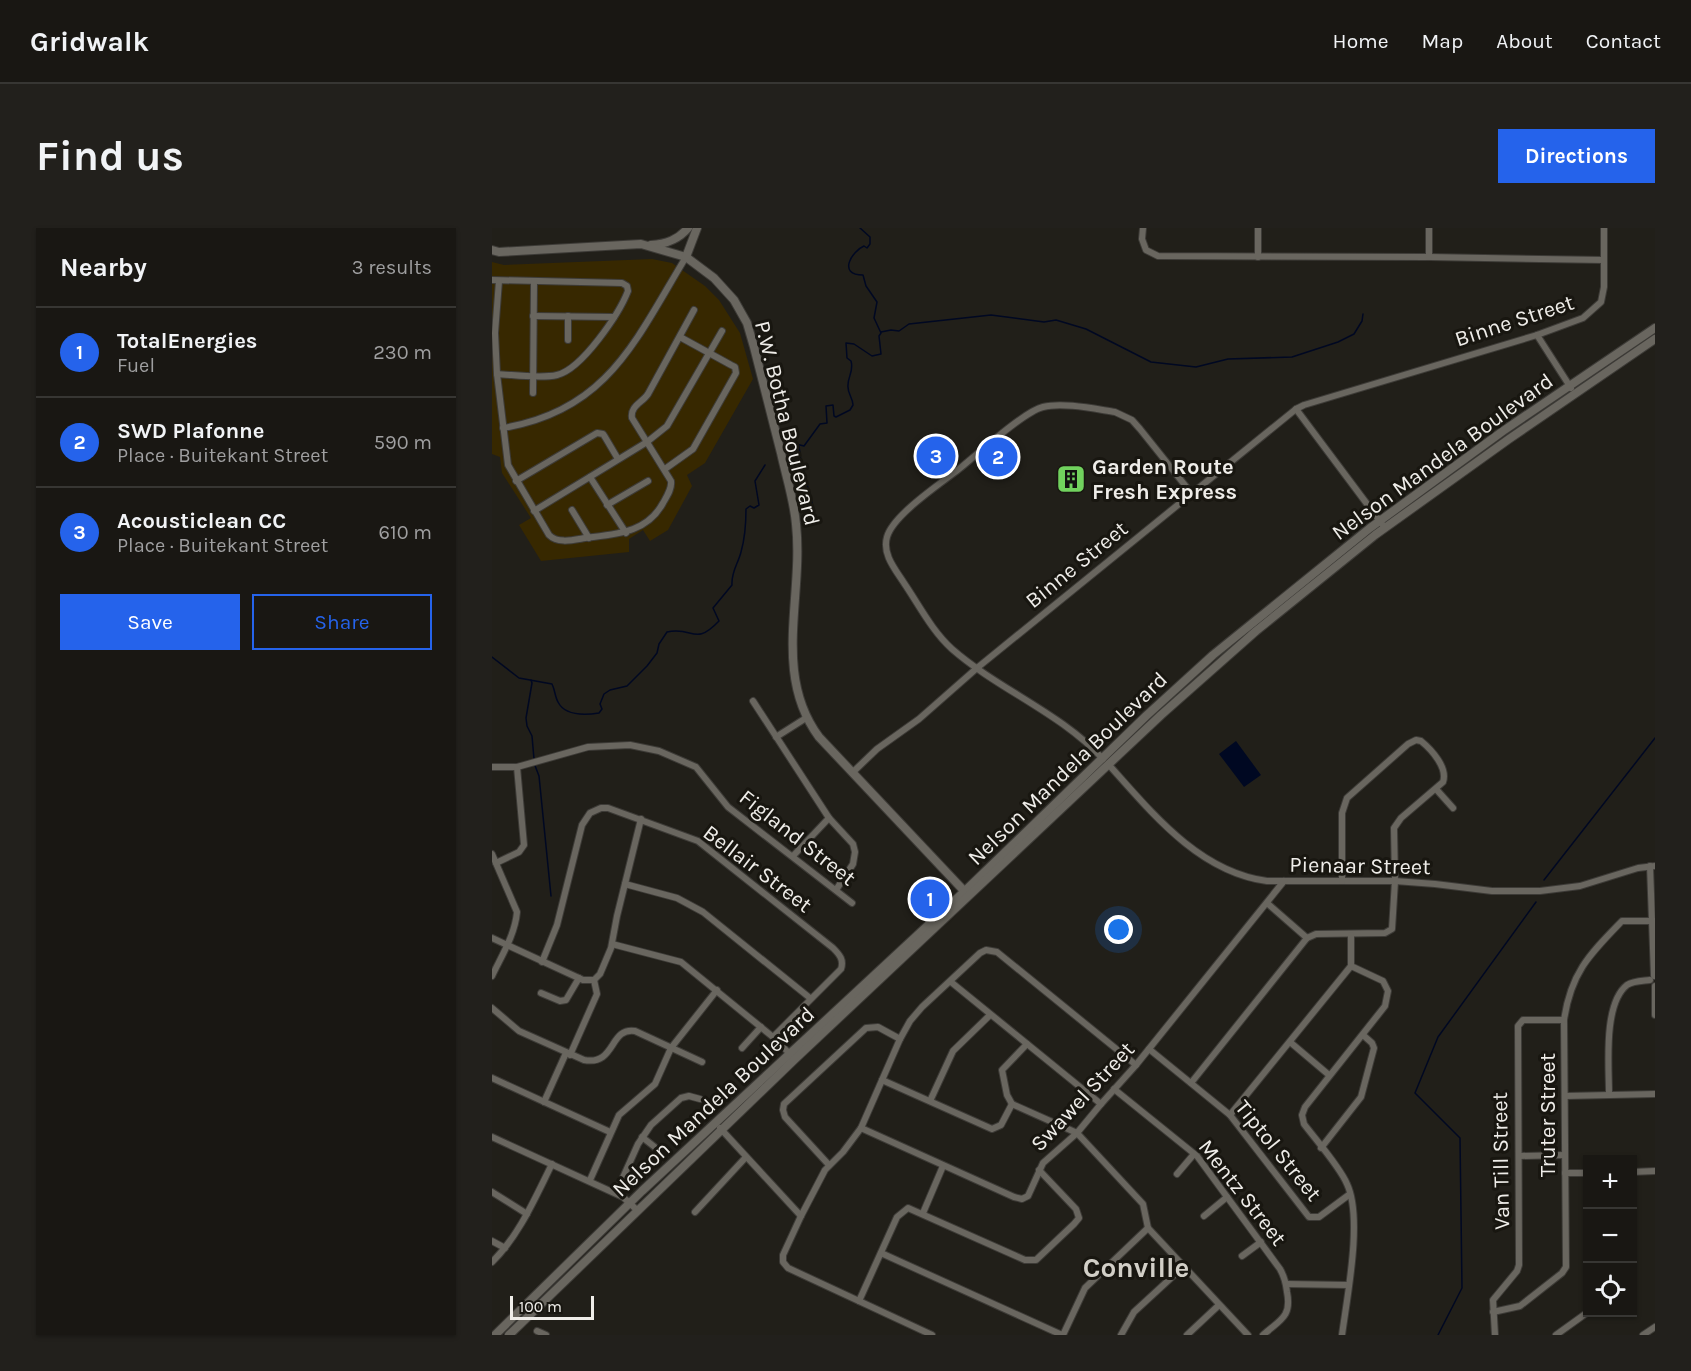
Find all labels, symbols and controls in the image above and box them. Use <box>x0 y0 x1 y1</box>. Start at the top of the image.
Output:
text: Gridwalk <box>30 25 149 58</box>
text: Home <box>1333 29 1389 53</box>
text: Map <box>1422 29 1463 53</box>
text: About <box>1496 29 1553 53</box>
text: Contact <box>1586 29 1661 53</box>
button: Directions <box>1498 129 1655 183</box>
text: Find us <box>36 131 184 181</box>
text: Nearby <box>60 252 147 283</box>
text: 3 results <box>352 256 432 279</box>
street label: Binne Street <box>1451 289 1577 352</box>
street label: P.W. Botha Boulevard <box>749 318 825 528</box>
text: TotalEnergies <box>117 328 257 354</box>
text: 1 <box>76 341 83 364</box>
text: 230 m <box>373 341 432 364</box>
text: Fuel <box>117 354 155 377</box>
street label: Nelson Mandela Boulevard <box>1327 368 1558 546</box>
text: SWD Plafonne <box>117 418 264 444</box>
text: 2 <box>73 431 86 454</box>
text: 590 m <box>374 431 432 454</box>
pin: 3 <box>916 434 956 478</box>
pin: 2 <box>978 434 1018 480</box>
text: Place · Buitekant Street <box>117 444 328 467</box>
place label: Garden Route Fresh Express <box>1092 454 1237 505</box>
building icon: Garden Route Fresh Express <box>1055 463 1087 495</box>
text: Acousticlean CC <box>117 508 286 534</box>
street label: Binne Street <box>1020 516 1133 614</box>
text: 3 <box>73 521 86 544</box>
text: 610 m <box>379 521 432 544</box>
text: Place · Buitekant Street <box>117 534 328 557</box>
button: Save <box>60 594 240 650</box>
button: Share <box>252 594 432 650</box>
street label: Nelson Mandela Boulevard <box>963 667 1173 871</box>
street label: Figland Street <box>734 784 861 891</box>
street label: Bellair Street <box>698 819 817 918</box>
street label: Pienaar Street <box>1289 852 1431 880</box>
pin: 1 <box>910 876 950 922</box>
your location <box>1104 915 1133 944</box>
street label: Nelson Mandela Boulevard <box>607 1001 820 1202</box>
street label: Swawel Street <box>1025 1036 1140 1157</box>
street label: Truter Street <box>1535 1053 1561 1177</box>
street label: Van Till Street <box>1487 1092 1515 1230</box>
street label: Tiptol Street <box>1230 1095 1327 1206</box>
street label: Mentz Street <box>1193 1134 1292 1251</box>
map controls <box>1583 1155 1637 1317</box>
button: + <box>1583 1155 1637 1209</box>
button: − <box>1583 1209 1637 1263</box>
district label: Conville <box>1083 1251 1189 1284</box>
button: locate <box>1583 1263 1637 1317</box>
scale bar <box>510 1293 594 1320</box>
text: 100 m <box>519 1297 562 1316</box>

